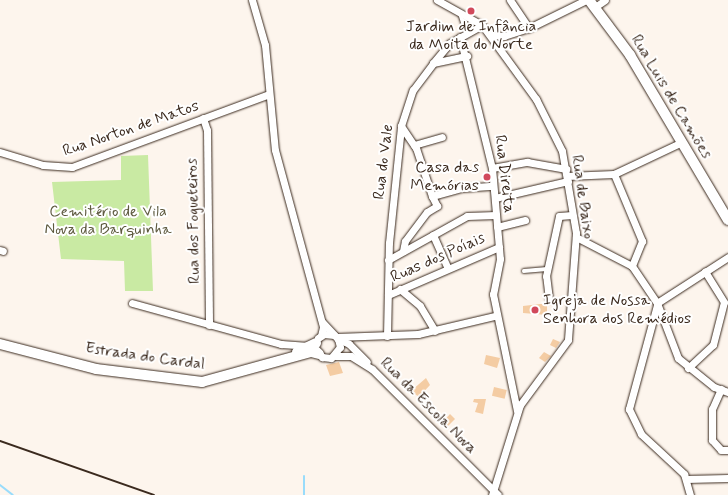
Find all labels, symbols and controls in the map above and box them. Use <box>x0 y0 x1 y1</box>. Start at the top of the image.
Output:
marker: Jardim de Infância da Moita do Norte <box>466 6 476 16</box>
place label: Jardim de Infância da Moita do Norte <box>406 17 536 55</box>
street label: Rua Luis de Camões <box>627 33 715 161</box>
street label: Rua Norton de Matos <box>63 98 199 160</box>
street label: Rua do Vale <box>370 123 398 201</box>
street label: Rua Direita <box>490 134 518 214</box>
street label: Rua de Baixo <box>567 154 597 240</box>
street label: Rua dos Fogueteiros <box>183 157 205 285</box>
place label: Casa das Memórias <box>410 158 479 196</box>
marker: Casa das Memórias <box>482 172 492 182</box>
park label: Cemitério de Vila Nova da Barquinha <box>46 202 170 240</box>
street label: Ruas dos Poíais <box>389 229 487 287</box>
place label: Igreja de Nossa Senhora dos Remédios <box>543 291 692 329</box>
marker: Igreja de Nossa Senhora dos Remédios <box>530 305 540 315</box>
street label: Estrada do Cardal <box>84 339 206 375</box>
street label: Rua da Escola Nova <box>376 354 480 458</box>

